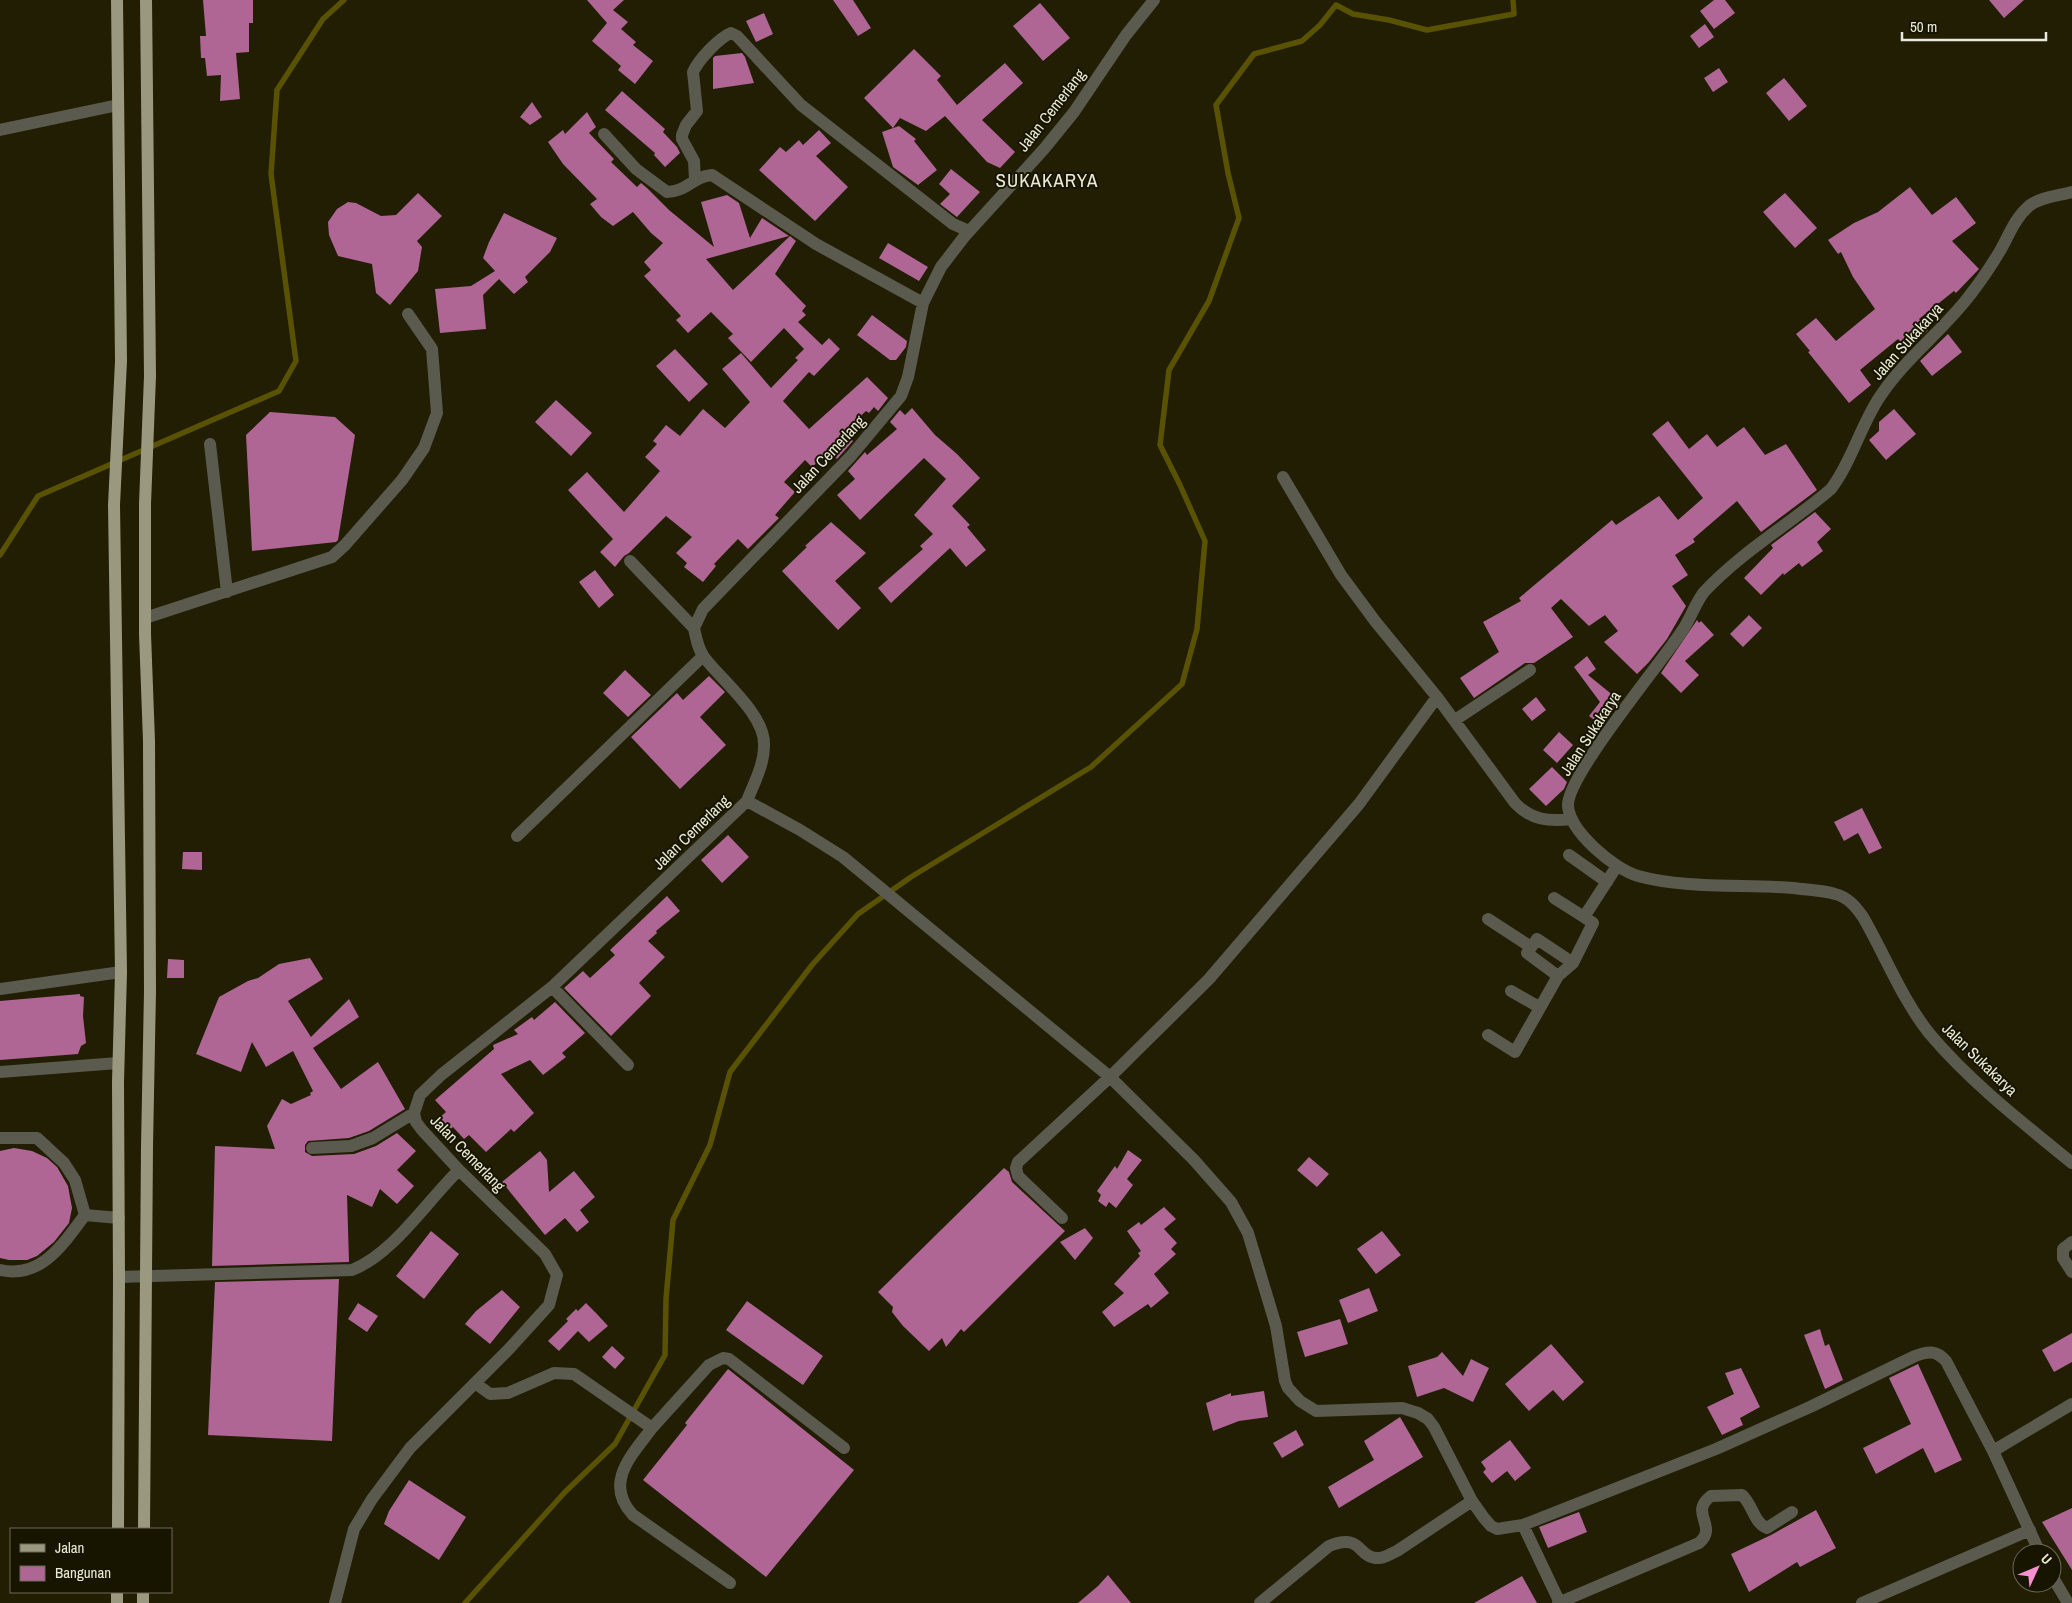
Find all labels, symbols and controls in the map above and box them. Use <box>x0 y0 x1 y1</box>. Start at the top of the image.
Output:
scale bar <box>1902 10 2046 42</box>
text: 50 m <box>1910 16 1937 37</box>
street label: Jalan Cemerlang <box>1012 64 1091 156</box>
district label: SUKAKARYA <box>996 167 1098 193</box>
street label: Jalan Sukakarya <box>1866 297 1948 384</box>
street label: Jalan Cemerlang <box>786 410 870 498</box>
street label: Jalan Sukakarya <box>1554 686 1626 780</box>
street label: Jalan Cemerlang <box>648 789 735 874</box>
street label: Jalan Sukakarya <box>1937 1017 2023 1101</box>
street label: Jalan Cemerlang <box>426 1110 511 1197</box>
legend <box>10 1528 172 1593</box>
text: Jalan <box>55 1537 84 1558</box>
north arrow <box>2012 1543 2062 1593</box>
text: U <box>2037 1550 2056 1568</box>
text: Bangunan <box>55 1562 111 1583</box>

